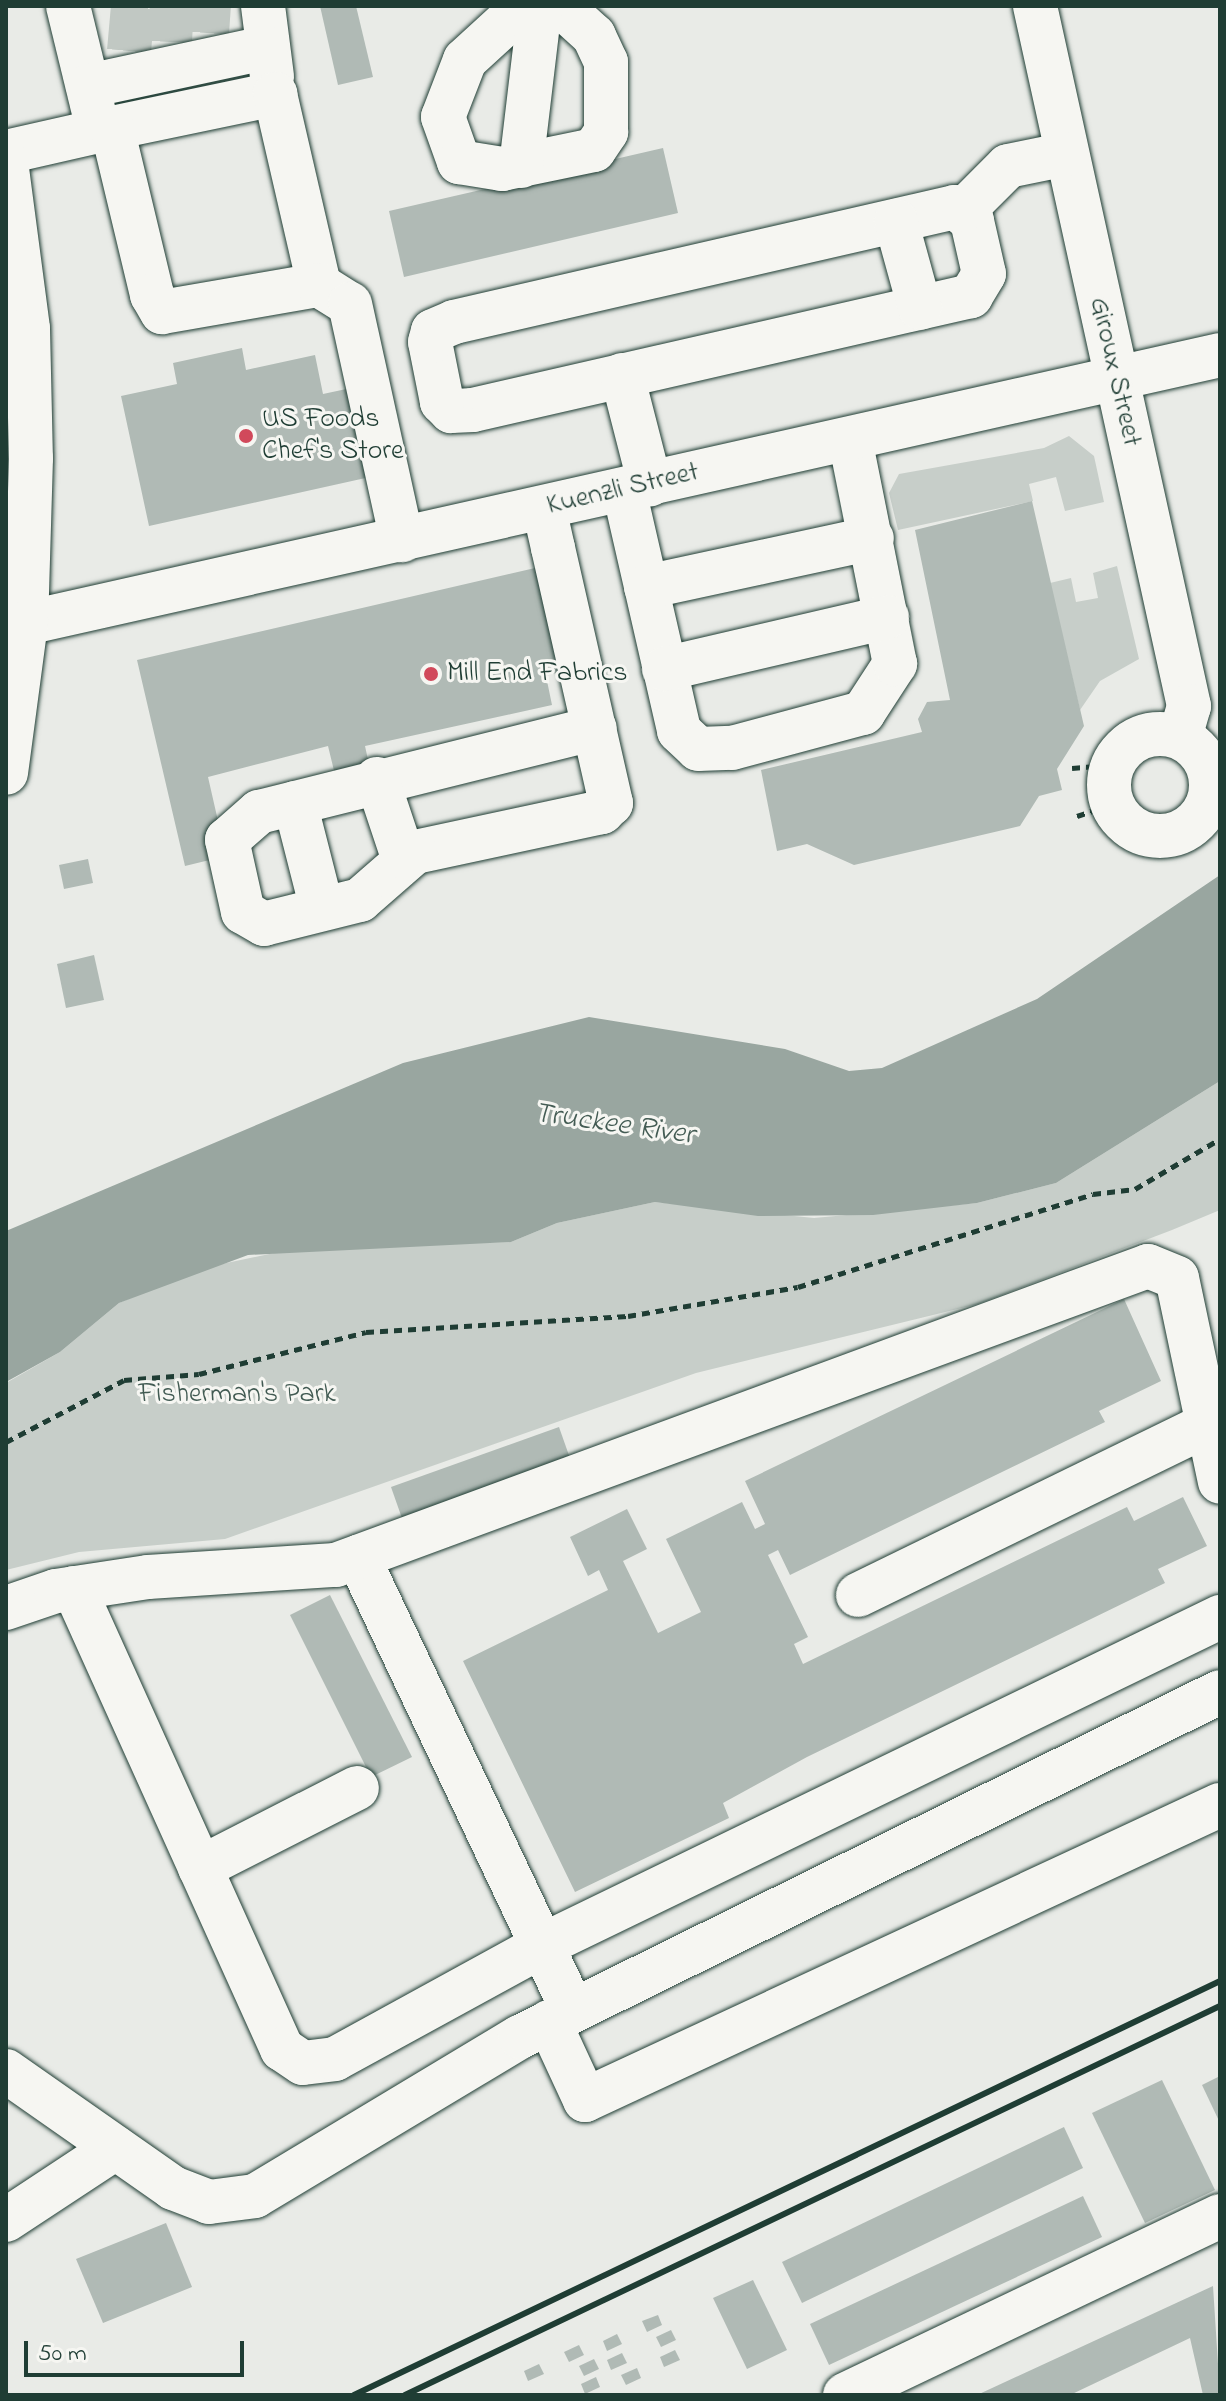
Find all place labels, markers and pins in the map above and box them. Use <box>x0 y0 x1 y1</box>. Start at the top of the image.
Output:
place label: US Foods Chef's Store <box>262 403 404 469</box>
marker: US Foods Chef's Store <box>237 427 255 445</box>
place label: Mill End Fabrics <box>447 657 627 691</box>
marker: Mill End Fabrics <box>422 665 440 683</box>

